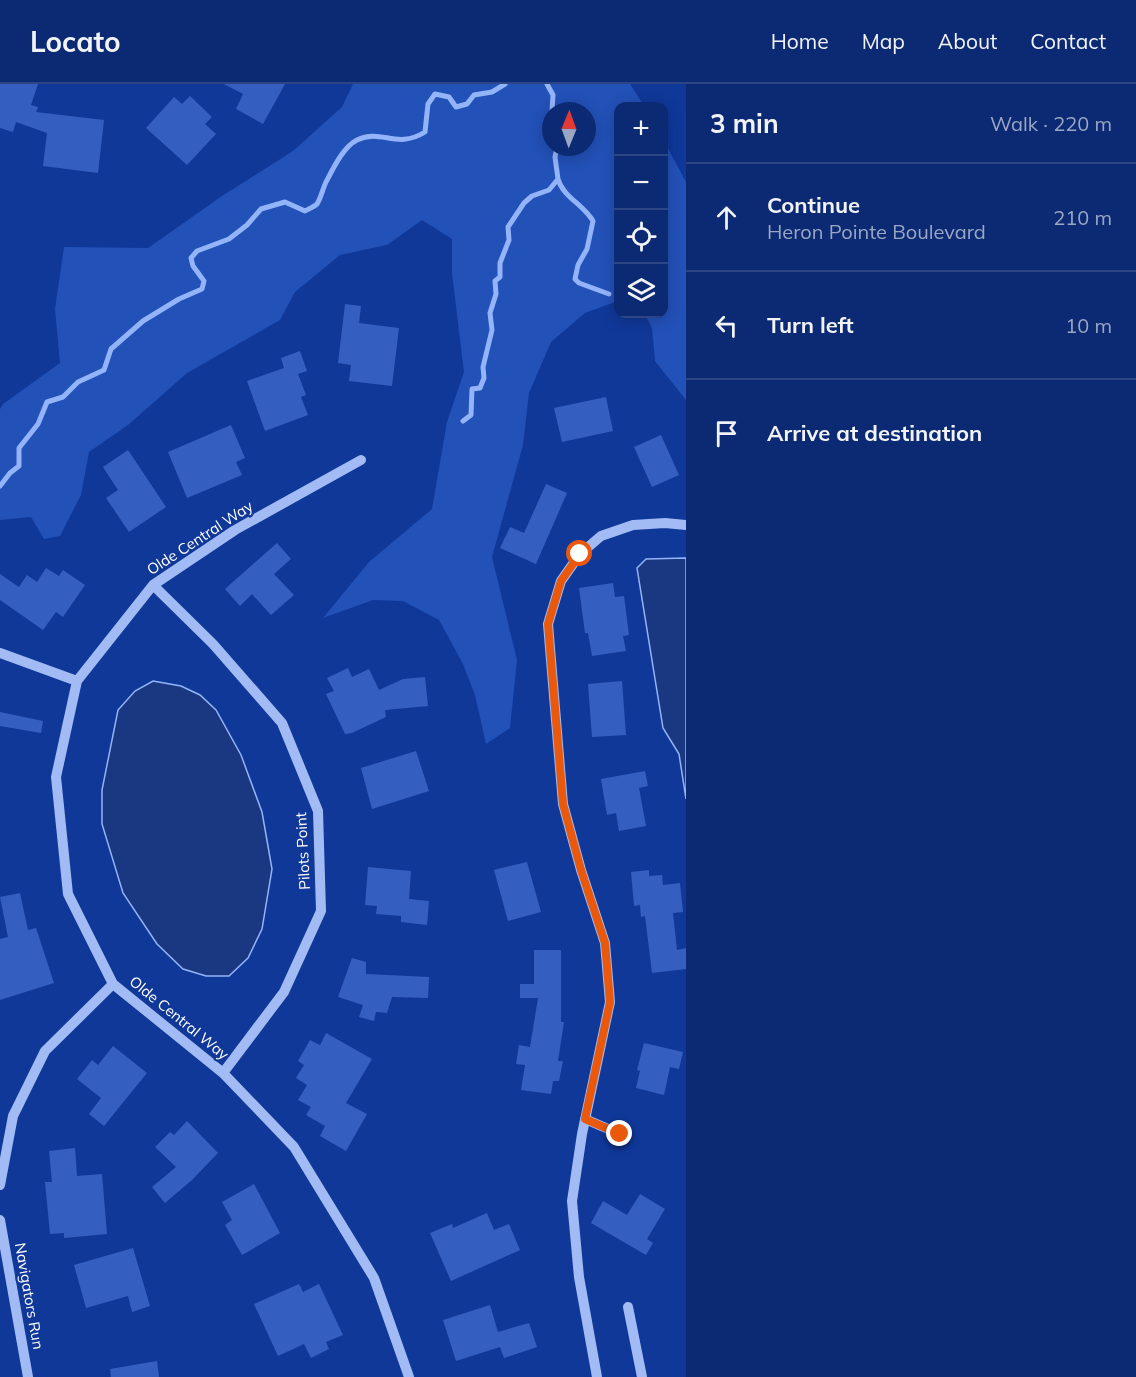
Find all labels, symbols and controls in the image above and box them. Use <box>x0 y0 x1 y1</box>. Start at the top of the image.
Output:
text: Locato <box>30 24 121 59</box>
text: Home <box>771 28 829 54</box>
text: Map <box>862 28 905 54</box>
text: About <box>938 28 997 54</box>
text: Contact <box>1030 28 1106 54</box>
north arrow <box>542 102 596 156</box>
map controls <box>614 102 668 318</box>
button: + <box>614 102 668 156</box>
text: 3 min <box>710 107 779 140</box>
text: Walk · 220 m <box>990 111 1112 136</box>
button: − <box>614 156 668 210</box>
text: Continue <box>767 191 860 219</box>
icon: ahead <box>710 201 743 234</box>
text: 210 m <box>1053 205 1112 230</box>
button: locate <box>614 210 668 264</box>
text: Heron Pointe Boulevard <box>767 219 986 244</box>
button: layers <box>614 264 668 318</box>
icon: left <box>710 309 743 342</box>
text: Turn left <box>767 311 854 339</box>
text: 10 m <box>1065 313 1112 338</box>
icon: arrive <box>710 417 743 450</box>
text: Arrive at destination <box>767 419 982 447</box>
street label: Olde Central Way <box>143 496 256 579</box>
route start <box>566 540 592 566</box>
street label: Pilots Point <box>291 812 314 890</box>
street label: Olde Central Way <box>126 972 233 1064</box>
route end <box>606 1120 632 1146</box>
street label: Navigators Run <box>11 1241 48 1351</box>

